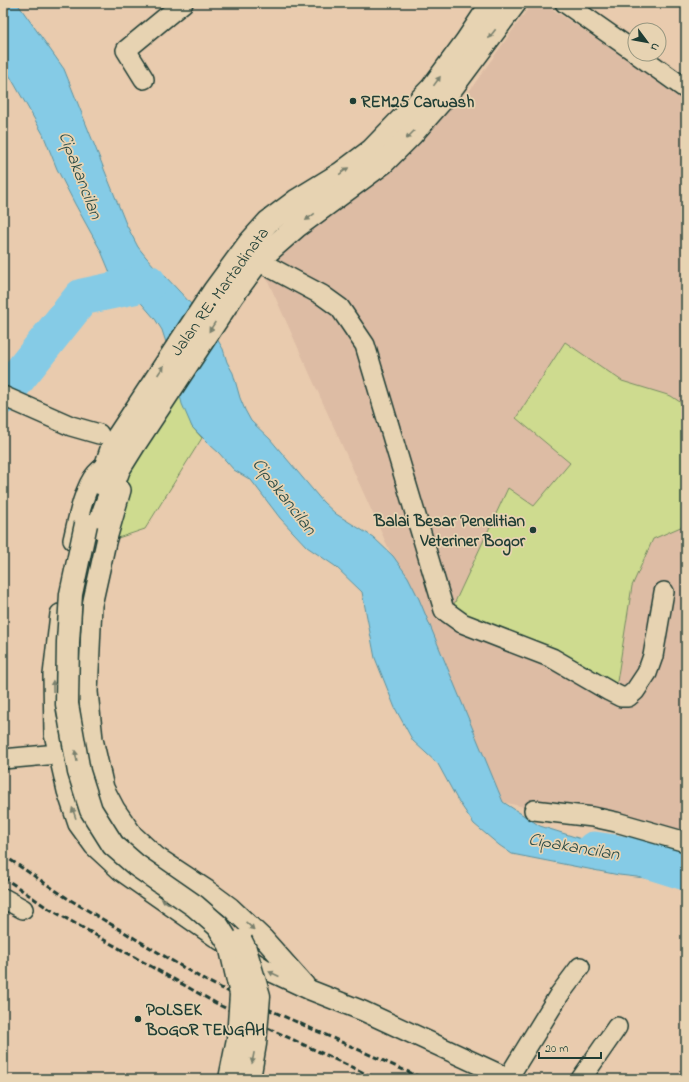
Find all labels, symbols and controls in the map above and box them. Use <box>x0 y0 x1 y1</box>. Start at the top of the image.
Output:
north arrow <box>627 22 667 62</box>
one-way arrow <box>487 29 496 40</box>
text: U <box>646 40 663 54</box>
one-way arrow <box>433 76 441 87</box>
place label: REM25 Carwash <box>361 90 474 115</box>
marker: REM25 Carwash <box>348 96 358 106</box>
water label: Cipakancilan <box>51 128 108 224</box>
one-way arrow <box>405 130 415 140</box>
one-way arrow <box>338 167 349 175</box>
one-way arrow <box>304 213 315 222</box>
street label: Jalan RE. Martadinata <box>165 222 276 362</box>
one-way arrow <box>208 322 216 333</box>
one-way arrow <box>157 365 165 376</box>
water label: Cipakancilan <box>245 453 323 542</box>
place label: Balai Besar Penelitian Veteriner Bogor <box>373 509 526 556</box>
marker: Balai Besar Penelitian Veteriner Bogor <box>528 525 538 535</box>
one-way arrow <box>50 679 56 692</box>
one-way arrow <box>73 750 79 762</box>
one-way arrow <box>71 807 77 819</box>
water label: Cipakancilan <box>526 827 622 869</box>
one-way arrow <box>161 898 171 906</box>
one-way arrow <box>245 921 255 931</box>
one-way arrow <box>269 971 280 977</box>
place label: POLSEK BOGOR TENGAH <box>145 998 265 1043</box>
marker: POLSEK BOGOR TENGAH <box>133 1014 143 1024</box>
scale bar <box>539 1034 601 1060</box>
text: 20 m <box>545 1040 568 1058</box>
one-way arrow <box>249 1052 255 1064</box>

